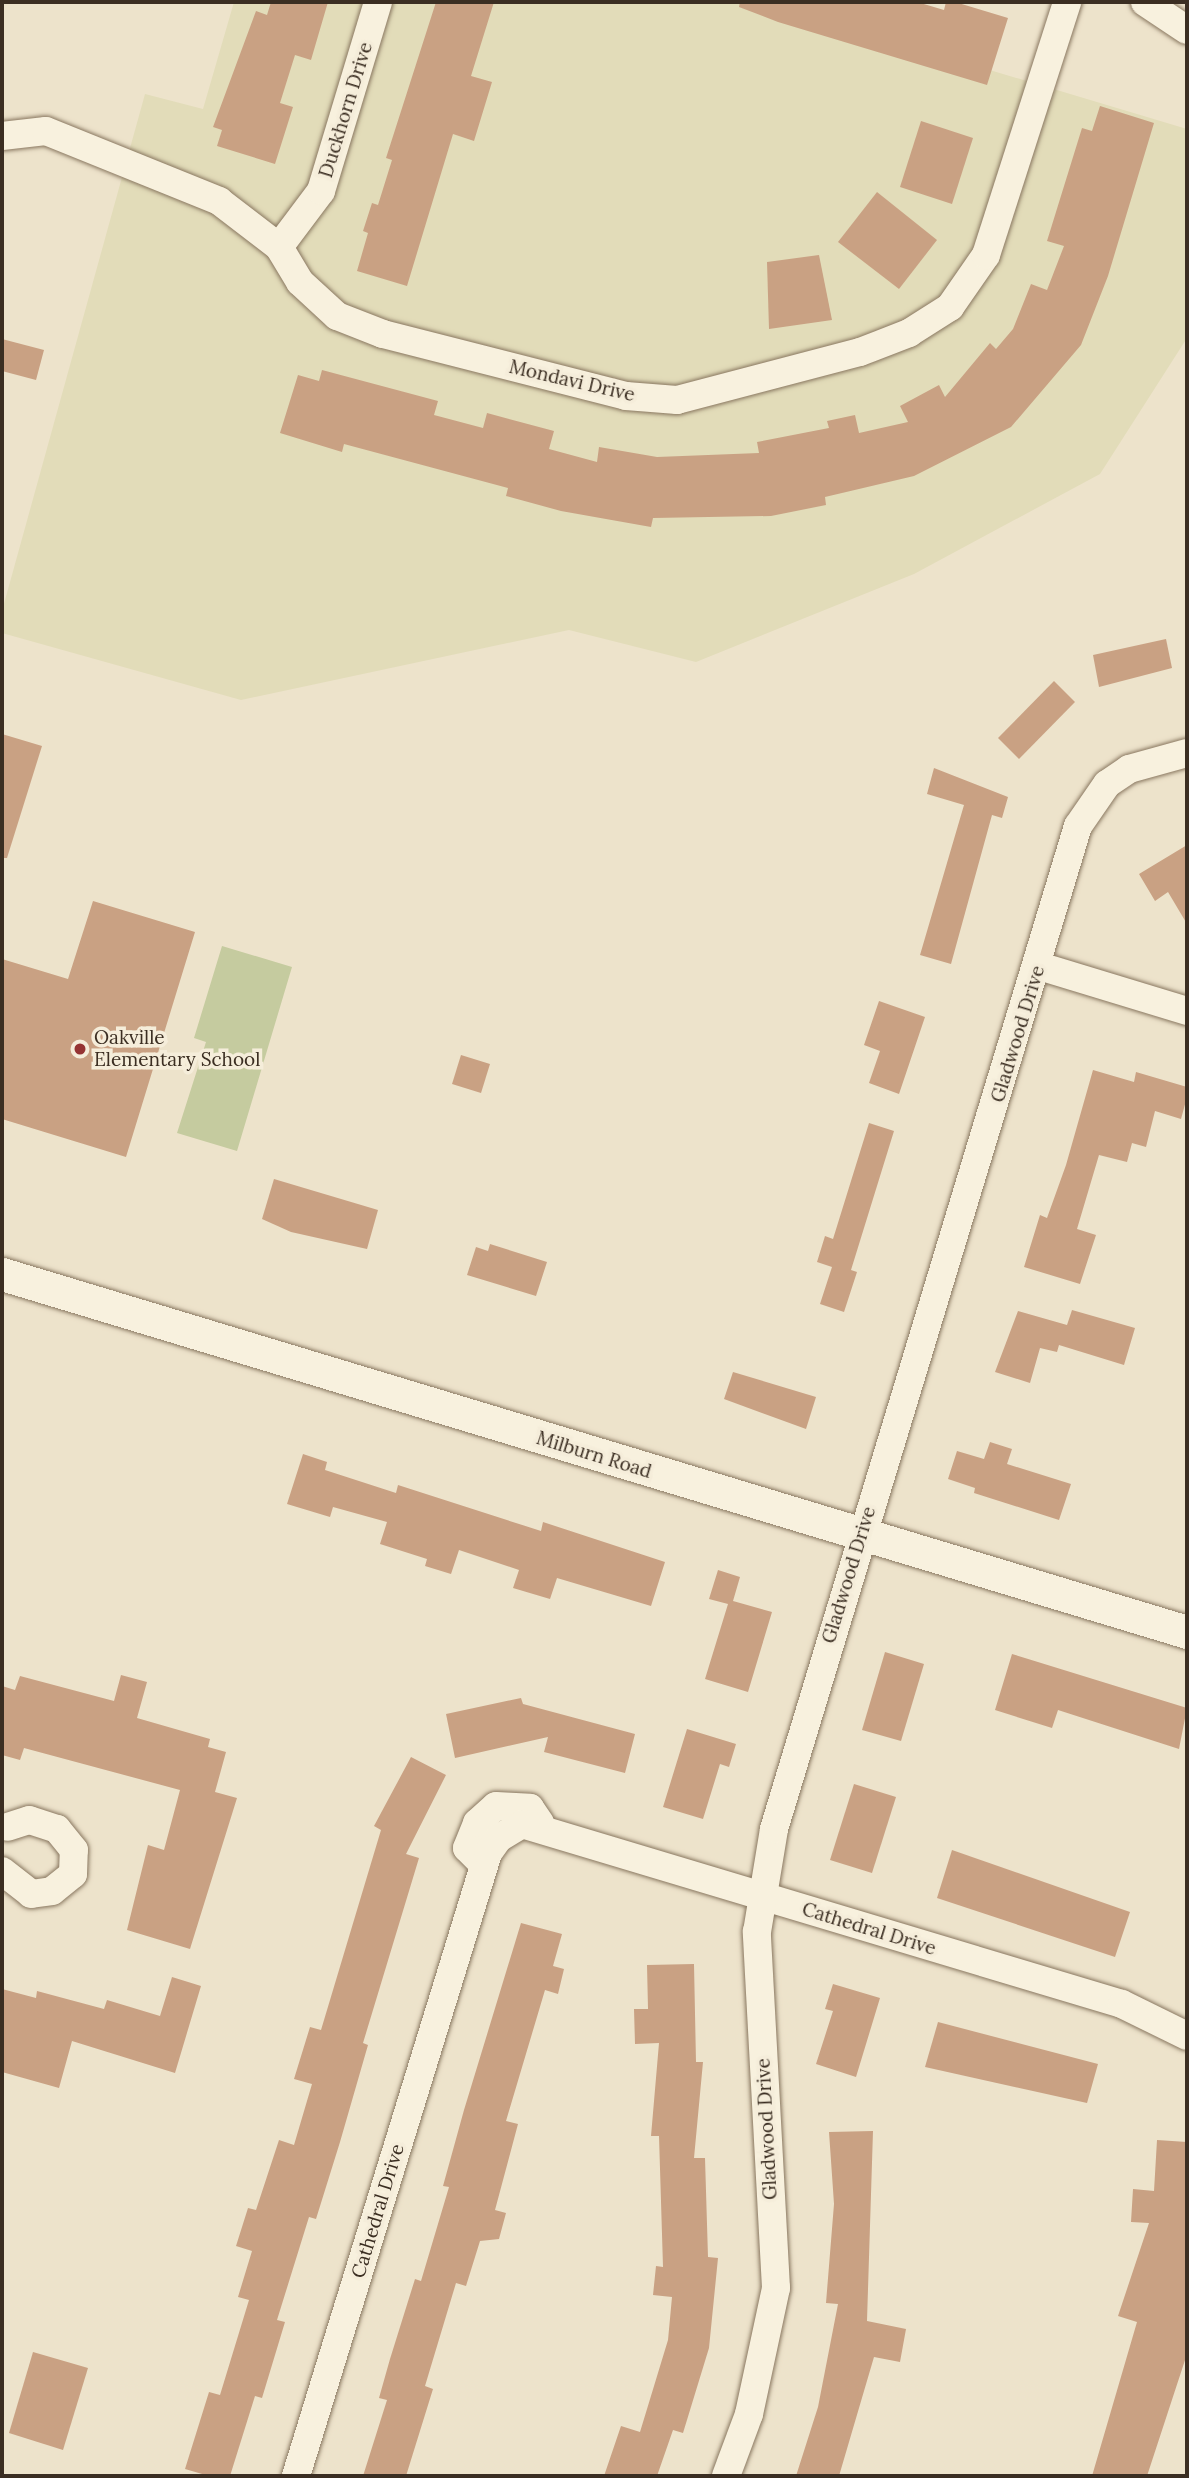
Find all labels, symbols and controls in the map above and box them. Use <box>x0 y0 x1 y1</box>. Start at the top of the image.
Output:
street label: Duckhorn Drive <box>315 39 377 181</box>
street label: Mondavi Drive <box>507 355 637 407</box>
street label: Gladwood Drive <box>986 963 1050 1105</box>
place label: Oakville Elementary School <box>94 1027 260 1071</box>
marker: Oakville Elementary School <box>72 1041 88 1057</box>
street label: Milburn Road <box>534 1427 654 1483</box>
street label: Gladwood Drive <box>817 1504 881 1646</box>
street label: Cathedral Drive <box>799 1898 939 1960</box>
street label: Gladwood Drive <box>752 2058 782 2200</box>
street label: Cathedral Drive <box>347 2141 409 2281</box>

